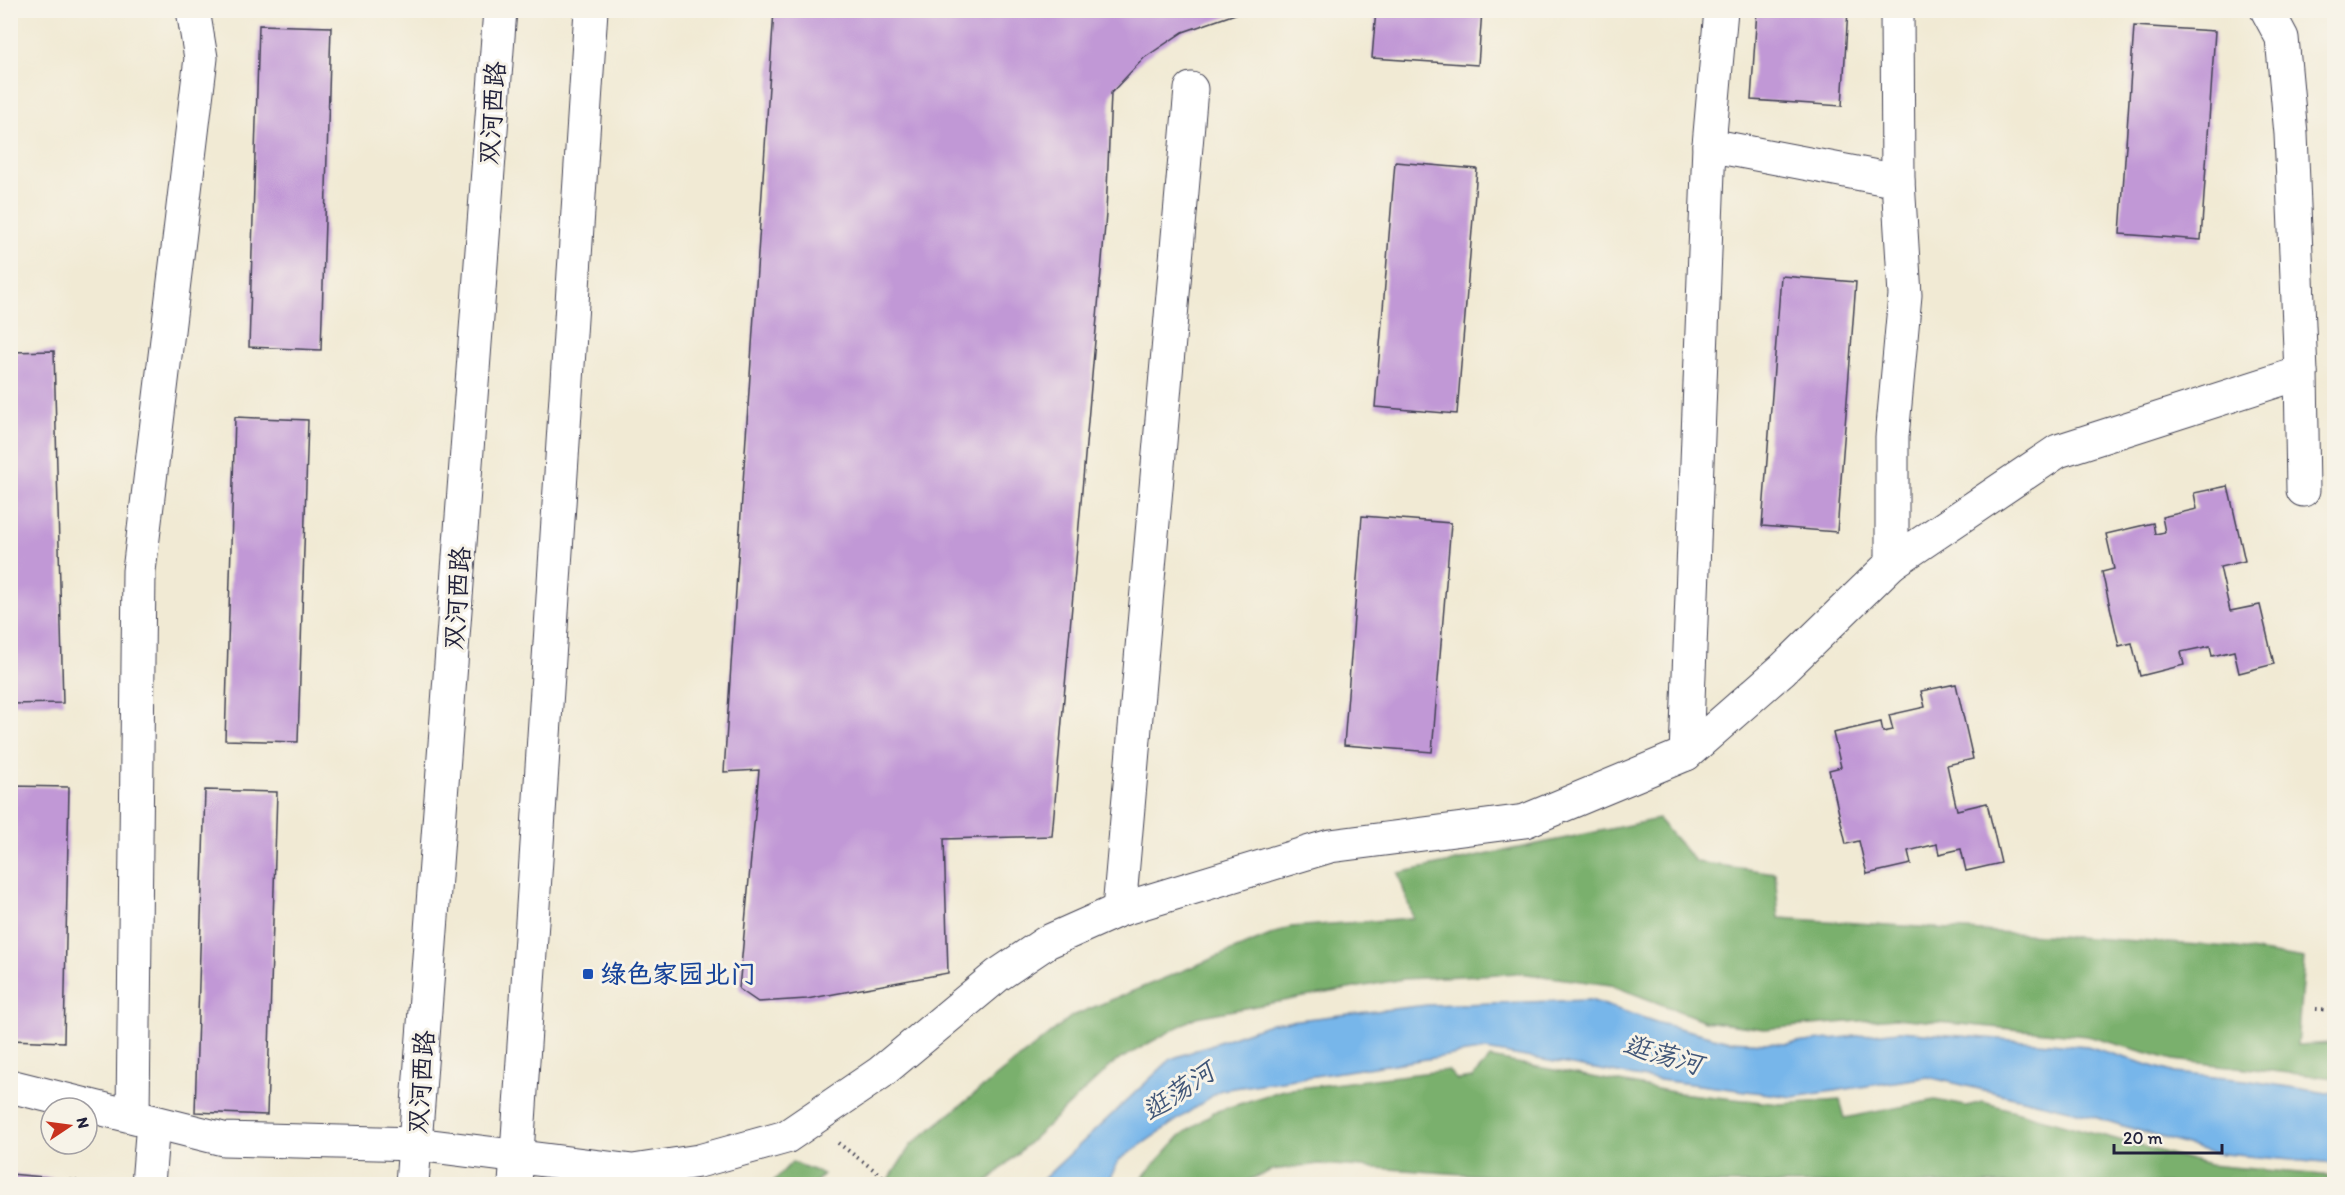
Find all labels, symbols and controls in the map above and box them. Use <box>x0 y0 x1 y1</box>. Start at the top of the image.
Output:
street label: 双河西路 <box>472 60 512 166</box>
street label: 双河西路 <box>437 545 477 651</box>
place label: 绿色家园北门 <box>600 958 756 990</box>
marker: 绿色家园北门 <box>581 967 595 981</box>
water label: 逛荡河 <box>1620 1027 1710 1082</box>
street label: 双河西路 <box>401 1029 441 1135</box>
water label: 逛荡河 <box>1135 1052 1224 1127</box>
north arrow <box>39 1096 99 1156</box>
text: N <box>73 1115 94 1130</box>
scale bar <box>2114 1117 2222 1155</box>
text: 20 m <box>2123 1127 2163 1149</box>

